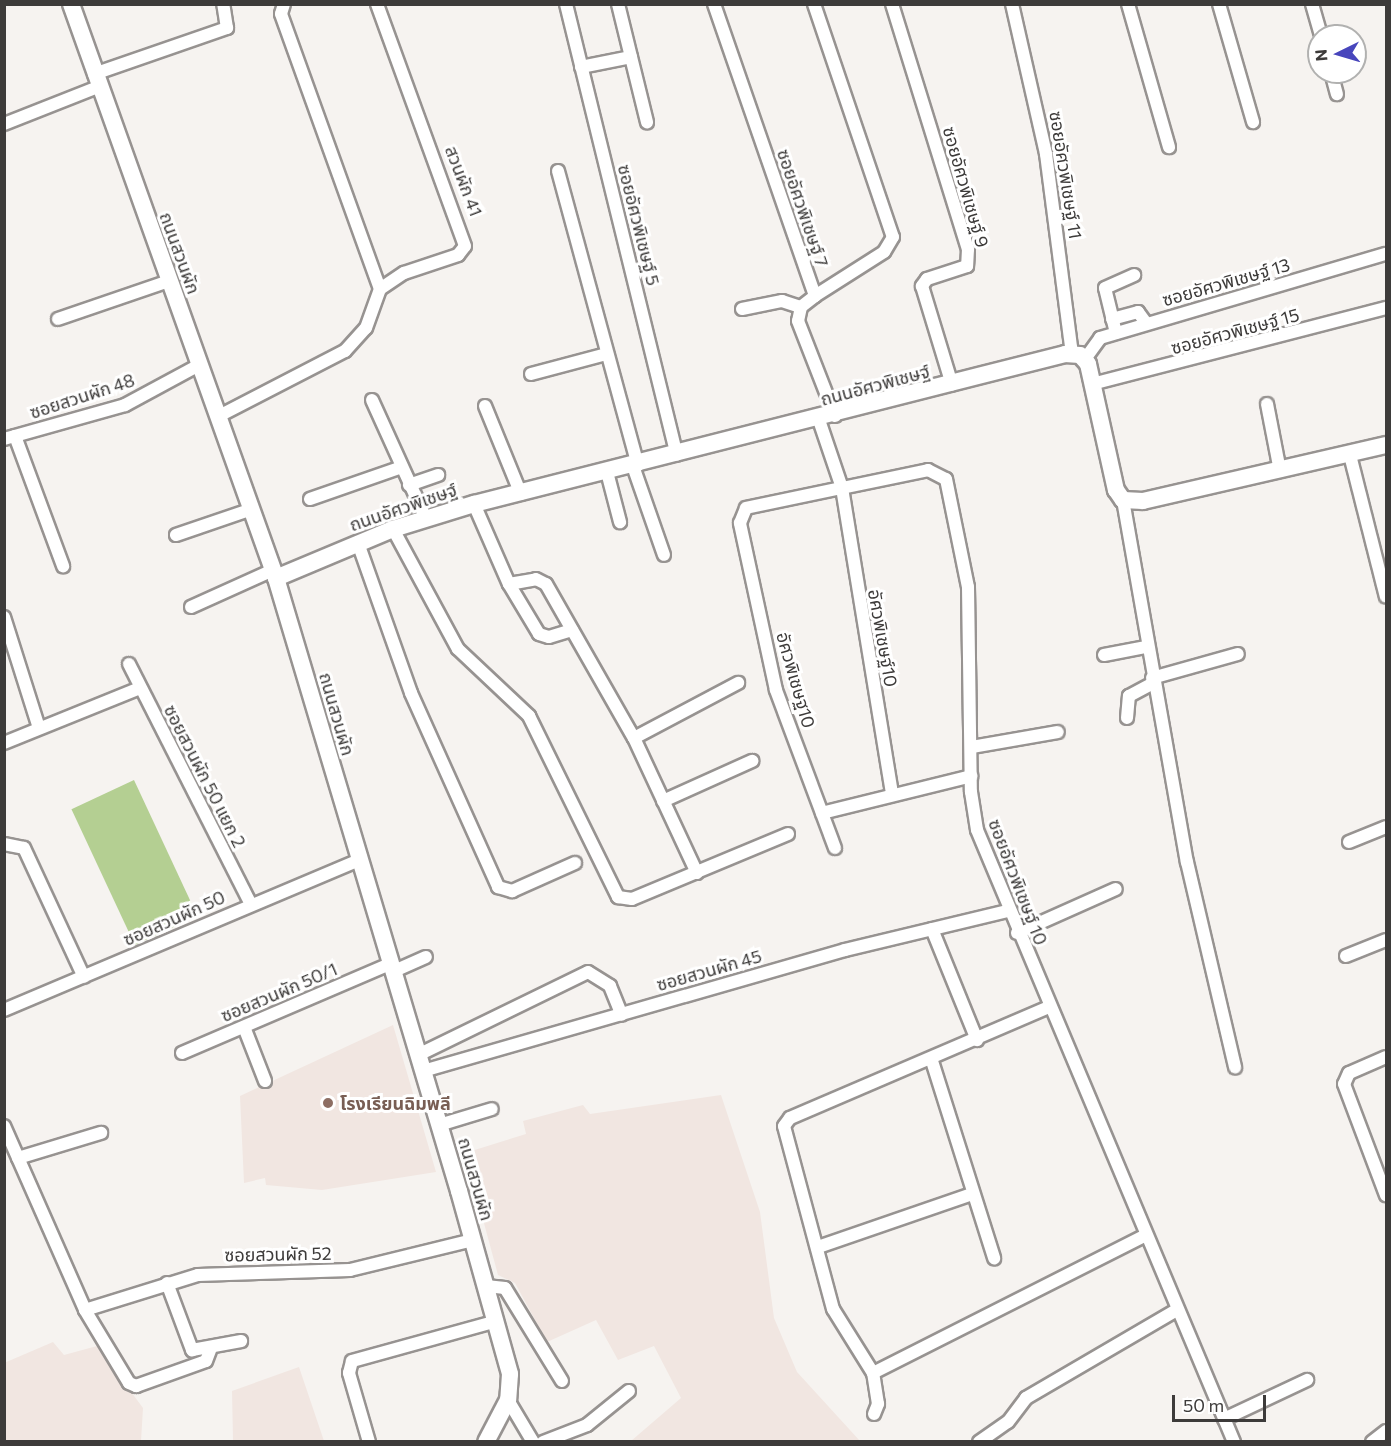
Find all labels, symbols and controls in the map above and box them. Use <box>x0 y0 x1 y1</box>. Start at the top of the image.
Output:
north arrow <box>1307 24 1367 84</box>
text: N <box>1311 49 1331 62</box>
street label: ซอยอัศวพิเชษฐ์ 11 <box>1045 109 1087 241</box>
street label: ซอยอัศวพิเชษฐ์ 9 <box>938 124 994 250</box>
street label: สวนผัก 41 <box>441 143 487 219</box>
street label: ซอยอัศวพิเชษฐ์ 7 <box>773 146 833 270</box>
street label: ซอยอัศวพิเชษฐ์ 5 <box>613 162 665 288</box>
street label: ถนนสวนผัก <box>155 209 205 297</box>
street label: ซอยอัศวพิเชษฐ์ 13 <box>1160 253 1292 311</box>
street label: ซอยอัศวพิเชษฐ์ 15 <box>1169 304 1301 358</box>
street label: ถนนอัศวพิเชษฐ์ <box>818 360 932 410</box>
street label: ซอยสวนผัก 48 <box>27 369 137 423</box>
street label: ถนนอัศวพิเชษฐ์ <box>346 479 460 535</box>
street label: อัศวพิเชษฐ์10 <box>864 587 902 689</box>
street label: อัศวพิเชษฐ10 <box>772 630 820 730</box>
street label: ถนนสวนผัก <box>315 670 359 758</box>
street label: ซอยสวนผัก 50 แยก 2 <box>160 701 250 851</box>
street label: ซอยอัศวพิเชษฐ์ 10 <box>984 816 1052 948</box>
street label: ซอยสวนผัก 50 <box>120 886 228 950</box>
street label: ซอยสวนผัก 45 <box>654 945 764 995</box>
street label: ซอยสวนผัก 50/1 <box>217 958 341 1026</box>
place label: โรงเรียนฉิมพลี <box>340 1092 451 1114</box>
marker: โรงเรียนฉิมพลี <box>321 1096 335 1110</box>
street label: ถนนสวนผัก <box>454 1135 498 1223</box>
street label: ซอยสวนผัก 52 <box>224 1242 332 1266</box>
scale bar <box>1175 1383 1270 1421</box>
text: 50 m <box>1183 1394 1224 1416</box>

